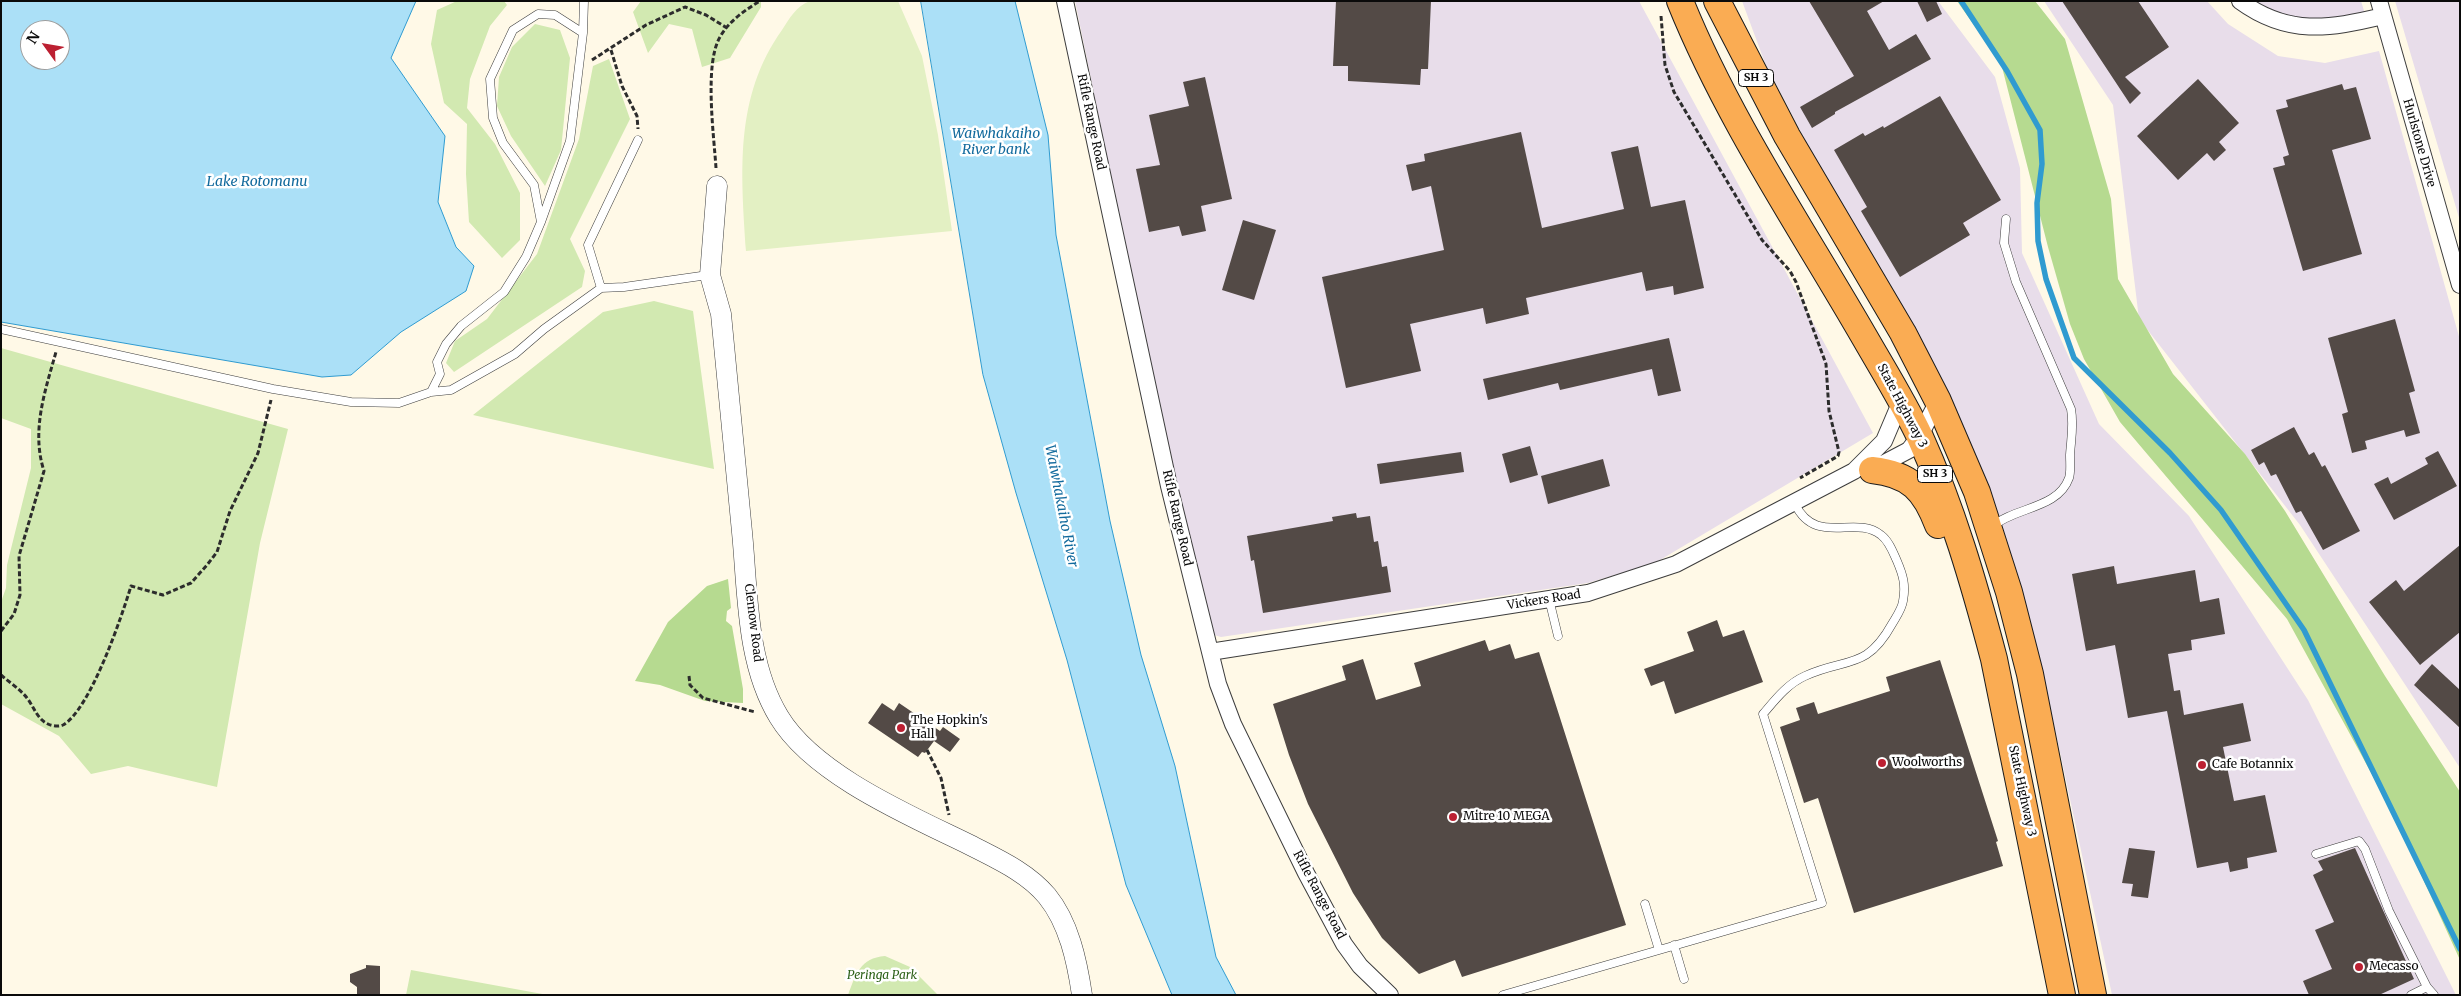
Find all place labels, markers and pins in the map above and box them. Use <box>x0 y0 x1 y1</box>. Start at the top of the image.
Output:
place label: The Hopkin's Hall <box>911 714 988 742</box>
marker: The Hopkin's Hall <box>895 722 907 734</box>
place label: Woolworths <box>1892 756 1962 770</box>
marker: Woolworths <box>1876 757 1888 769</box>
place label: Cafe Botannix <box>2212 758 2293 772</box>
marker: Cafe Botannix <box>2196 759 2208 771</box>
place label: Mitre 10 MEGA <box>1463 810 1550 824</box>
marker: Mitre 10 MEGA <box>1447 811 1459 823</box>
place label: Mecasso <box>2369 960 2419 974</box>
marker: Mecasso <box>2353 961 2365 973</box>

